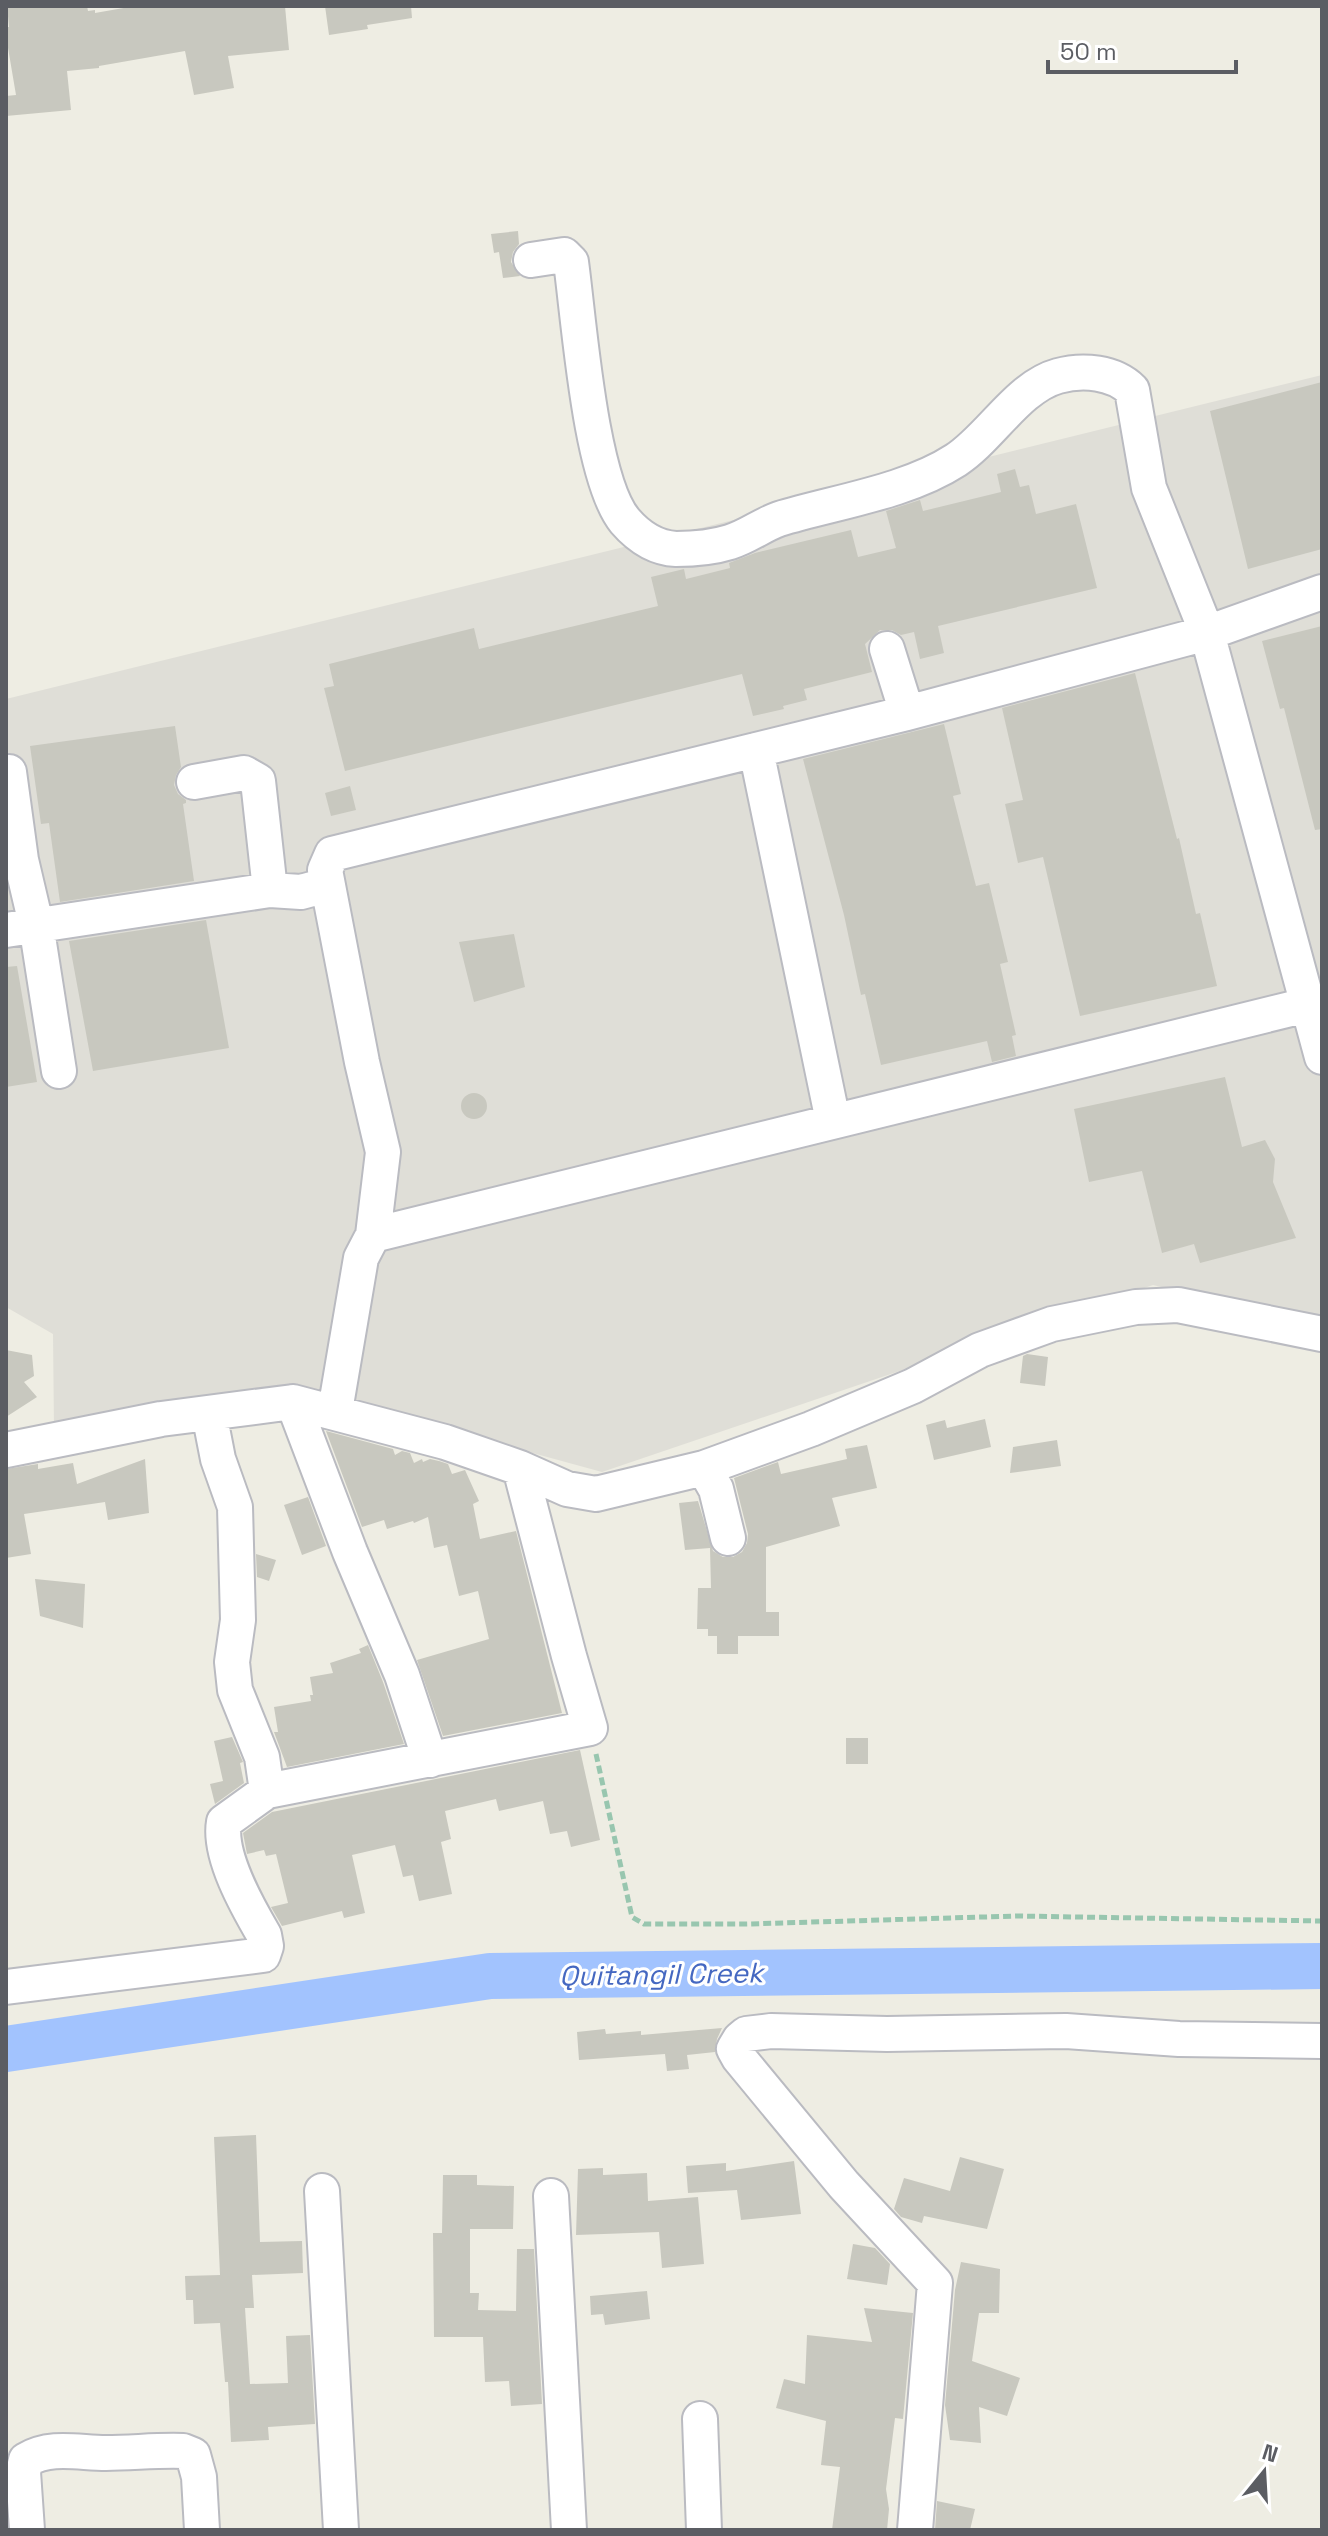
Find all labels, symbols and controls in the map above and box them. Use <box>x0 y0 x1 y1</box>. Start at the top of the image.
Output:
scale bar <box>1048 24 1236 74</box>
text: 50 m <box>1060 36 1117 67</box>
water label: Quitangil Creek <box>559 1954 766 1994</box>
north arrow <box>1224 2432 1304 2512</box>
text: N <box>1259 2437 1282 2469</box>

